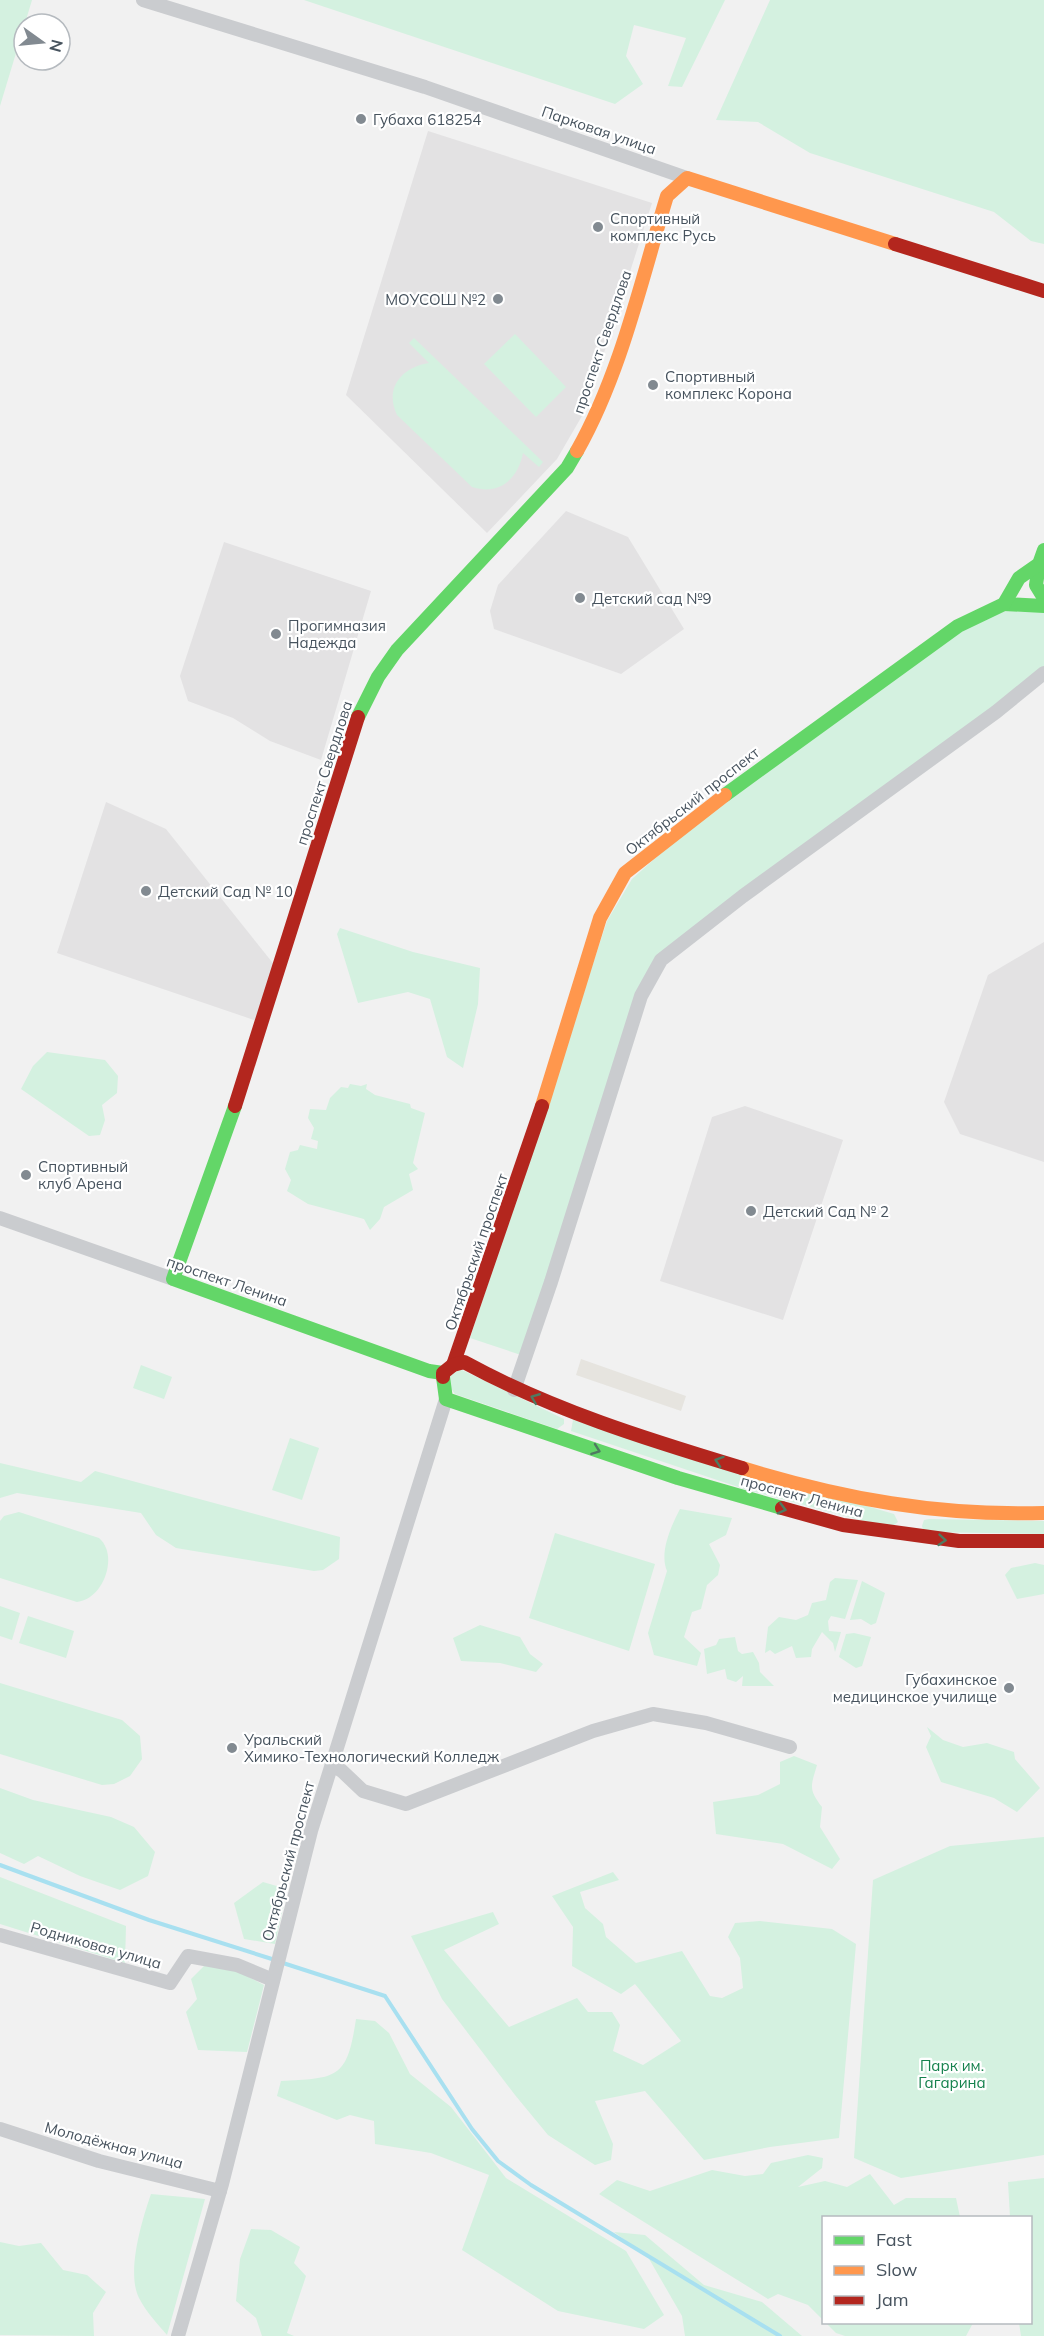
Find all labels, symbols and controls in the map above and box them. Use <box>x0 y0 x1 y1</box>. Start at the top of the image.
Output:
north arrow <box>12 12 72 72</box>
text: N <box>45 37 68 54</box>
street label: Парковая улица <box>539 101 659 159</box>
place label: Губаха 618254 <box>373 110 481 129</box>
marker: Губаха 618254 <box>354 112 368 126</box>
place label: Спортивный комплекс Русь <box>610 209 716 245</box>
marker: Спортивный комплекс Русь <box>591 220 605 234</box>
street label: проспект Свердлова <box>568 268 636 416</box>
place label: МОУСОШ №2 <box>385 290 486 309</box>
marker: МОУСОШ №2 <box>491 292 505 306</box>
place label: Спортивный комплекс Корона <box>665 367 792 403</box>
marker: Спортивный комплекс Корона <box>646 378 660 392</box>
place label: Детский сад №9 <box>592 589 712 608</box>
marker: Детский сад №9 <box>573 591 587 605</box>
place label: Прогимназия Надежда <box>288 616 386 652</box>
marker: Прогимназия Надежда <box>269 627 283 641</box>
street label: проспект Свердлова <box>292 698 356 848</box>
street label: Октябрьский проспект <box>621 743 763 859</box>
place label: Детский Сад № 10 <box>158 882 293 901</box>
marker: Детский Сад № 10 <box>139 884 153 898</box>
place label: Спортивный клуб Арена <box>38 1157 128 1193</box>
marker: Спортивный клуб Арена <box>19 1168 33 1182</box>
street label: Октябрьский проспект <box>440 1171 512 1333</box>
place label: Детский Сад № 2 <box>763 1202 889 1221</box>
marker: Детский Сад № 2 <box>744 1204 758 1218</box>
street label: проспект Ленина <box>164 1251 290 1311</box>
one-way arrow <box>530 1393 541 1405</box>
one-way arrow <box>590 1443 601 1455</box>
one-way arrow <box>714 1456 725 1469</box>
street label: проспект Ленина <box>739 1470 865 1522</box>
one-way arrow <box>776 1502 787 1514</box>
one-way arrow <box>938 1533 947 1546</box>
place label: Губахинское медицинское училище <box>833 1670 997 1706</box>
marker: Губахинское медицинское училище <box>1002 1681 1016 1695</box>
place label: Уральский Химико-Технологический Колледж <box>243 1730 500 1766</box>
marker: Уральский Химико-Технологический Колледж <box>225 1741 239 1755</box>
street label: Октябрьский проспект <box>258 1779 319 1943</box>
street label: Родниковая улица <box>28 1917 164 1973</box>
park label: Парк им. Гагарина <box>918 2056 986 2092</box>
street label: Молодёжная улица <box>43 2117 185 2173</box>
legend <box>822 2216 1032 2324</box>
text: Fast <box>876 2228 912 2251</box>
text: Slow <box>876 2258 918 2281</box>
text: Jam <box>876 2288 909 2311</box>

